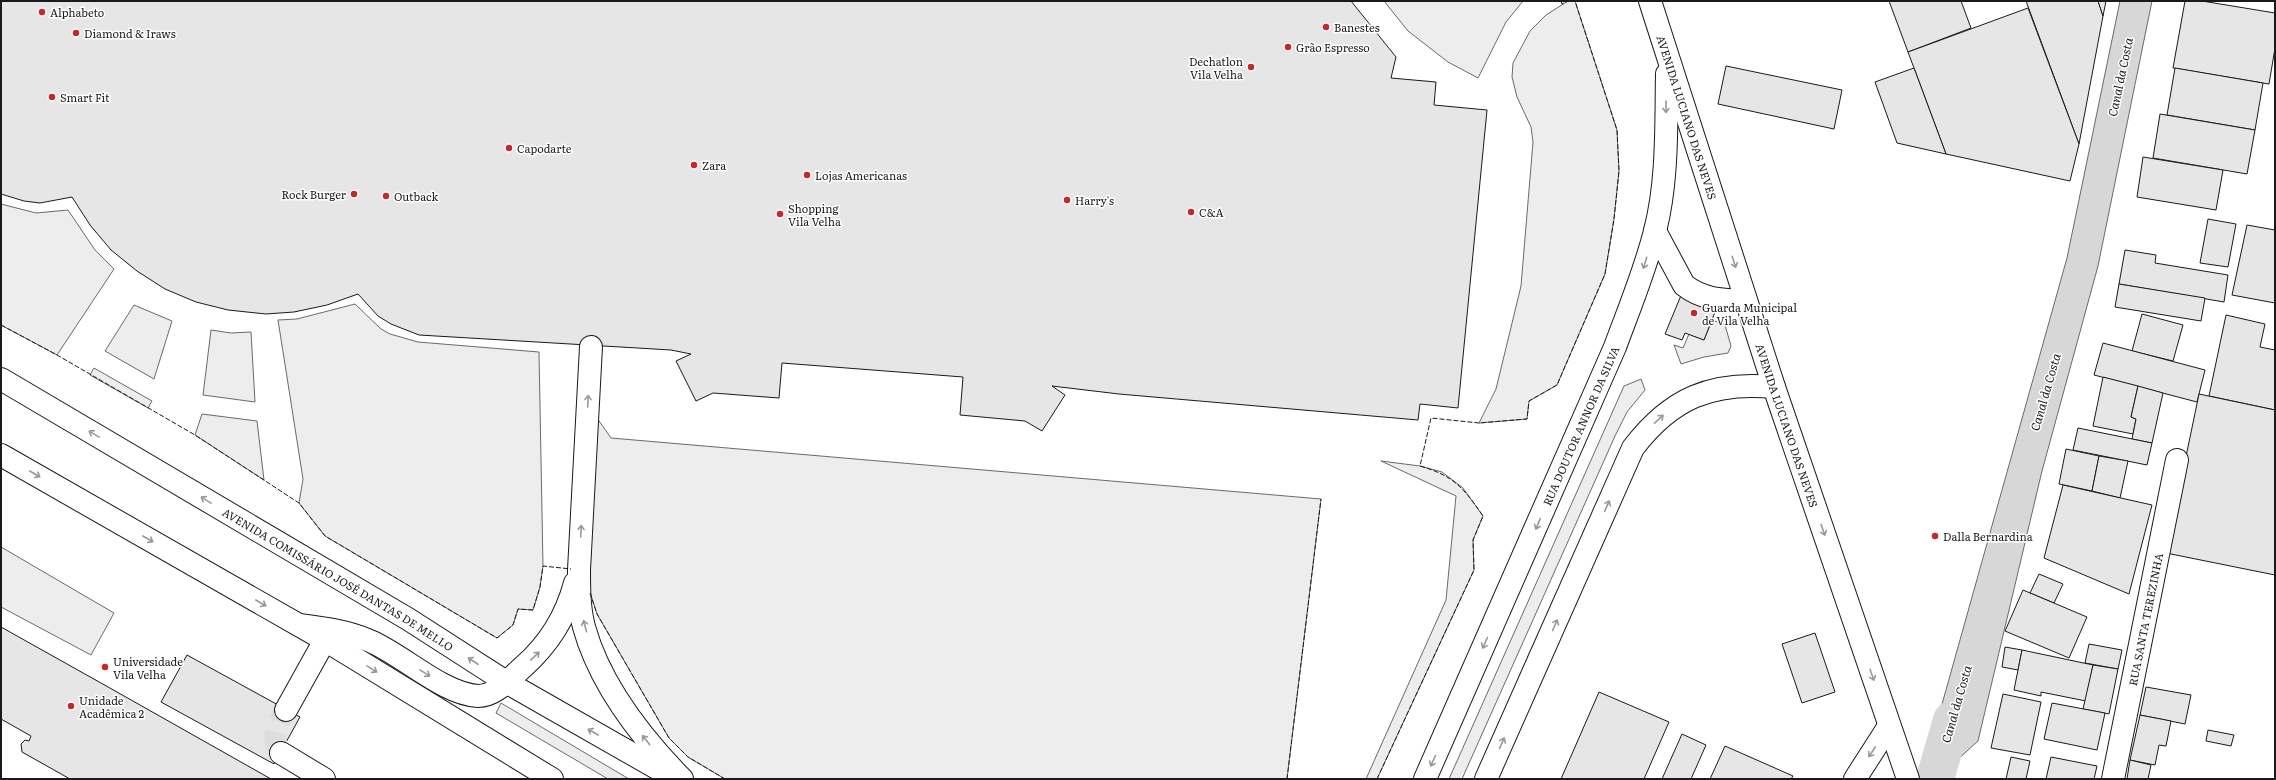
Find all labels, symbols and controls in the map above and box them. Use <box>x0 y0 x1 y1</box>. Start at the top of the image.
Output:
place label: Alphabeto <box>50 4 104 20</box>
marker: Alphabeto <box>37 7 47 17</box>
place label: Banestes <box>1334 19 1380 35</box>
marker: Banestes <box>1321 22 1331 32</box>
place label: Diamond & Iraws <box>84 25 176 41</box>
marker: Diamond & Iraws <box>71 28 81 38</box>
street label: AVENIDA LUCIANO DAS NEVES <box>1653 33 1721 201</box>
water label: Canal da Costa <box>2103 36 2137 118</box>
place label: Grão Espresso <box>1296 39 1370 55</box>
marker: Grão Espresso <box>1283 42 1293 52</box>
place label: Dechatlon Vila Velha <box>1189 53 1243 82</box>
marker: Dechatlon Vila Velha <box>1246 62 1256 72</box>
place label: Smart Fit <box>60 89 110 105</box>
marker: Smart Fit <box>47 92 57 102</box>
one-way arrow <box>1662 100 1670 113</box>
place label: Capodarte <box>517 140 572 156</box>
marker: Capodarte <box>504 143 514 153</box>
place label: Zara <box>702 157 726 173</box>
marker: Zara <box>689 160 699 170</box>
place label: Lojas Americanas <box>815 167 907 183</box>
marker: Lojas Americanas <box>802 170 812 180</box>
place label: Rock Burger <box>281 186 347 202</box>
place label: Outback <box>394 188 438 204</box>
marker: Rock Burger <box>349 189 359 199</box>
marker: Outback <box>381 191 391 201</box>
place label: Harry's <box>1075 192 1114 208</box>
marker: Harry's <box>1062 195 1072 205</box>
place label: Shopping Vila Velha <box>788 200 841 229</box>
place label: C&A <box>1199 204 1224 220</box>
marker: C&A <box>1186 207 1196 217</box>
marker: Shopping Vila Velha <box>775 209 785 219</box>
one-way arrow <box>1641 256 1648 269</box>
one-way arrow <box>1730 256 1738 268</box>
place label: Guarda Municipal de Vila Velha <box>1702 299 1797 328</box>
marker: Guarda Municipal de Vila Velha <box>1689 308 1699 318</box>
street label: AVENIDA LUCIANO DAS NEVES <box>1753 341 1822 509</box>
street label: RUA DOUTOR ANNOR DA SILVA <box>1538 343 1623 508</box>
water label: Canal da Costa <box>2025 351 2065 433</box>
one-way arrow <box>585 395 592 408</box>
one-way arrow <box>1654 414 1664 423</box>
one-way arrow <box>88 429 100 437</box>
one-way arrow <box>29 471 41 479</box>
one-way arrow <box>200 495 212 503</box>
one-way arrow <box>1604 500 1612 512</box>
street label: AVENIDA COMISSÁRIO JOSÉ DANTAS DE MELLO <box>220 504 457 654</box>
one-way arrow <box>1534 517 1541 529</box>
one-way arrow <box>1819 523 1827 535</box>
one-way arrow <box>578 525 585 538</box>
place label: Dalla Bernardina <box>1943 528 2033 544</box>
marker: Dalla Bernardina <box>1930 531 1940 541</box>
one-way arrow <box>142 535 154 543</box>
street label: RUA SANTA TEREZINHA <box>2124 551 2166 687</box>
one-way arrow <box>255 599 267 607</box>
one-way arrow <box>1552 619 1559 631</box>
one-way arrow <box>581 620 588 633</box>
one-way arrow <box>1481 636 1489 648</box>
one-way arrow <box>530 651 540 661</box>
place label: Universidade Vila Velha <box>113 653 183 682</box>
one-way arrow <box>467 656 479 664</box>
marker: Universidade Vila Velha <box>100 662 110 672</box>
water label: Canal da Costa <box>1936 663 1976 745</box>
one-way arrow <box>367 665 378 674</box>
one-way arrow <box>1869 668 1876 681</box>
one-way arrow <box>419 669 430 677</box>
place label: Unidade Acadêmica 2 <box>79 692 145 721</box>
marker: Unidade Acadêmica 2 <box>66 701 76 711</box>
one-way arrow <box>587 727 599 735</box>
one-way arrow <box>642 734 650 745</box>
one-way arrow <box>1499 738 1506 750</box>
one-way arrow <box>1868 747 1876 758</box>
one-way arrow <box>1429 755 1436 767</box>

